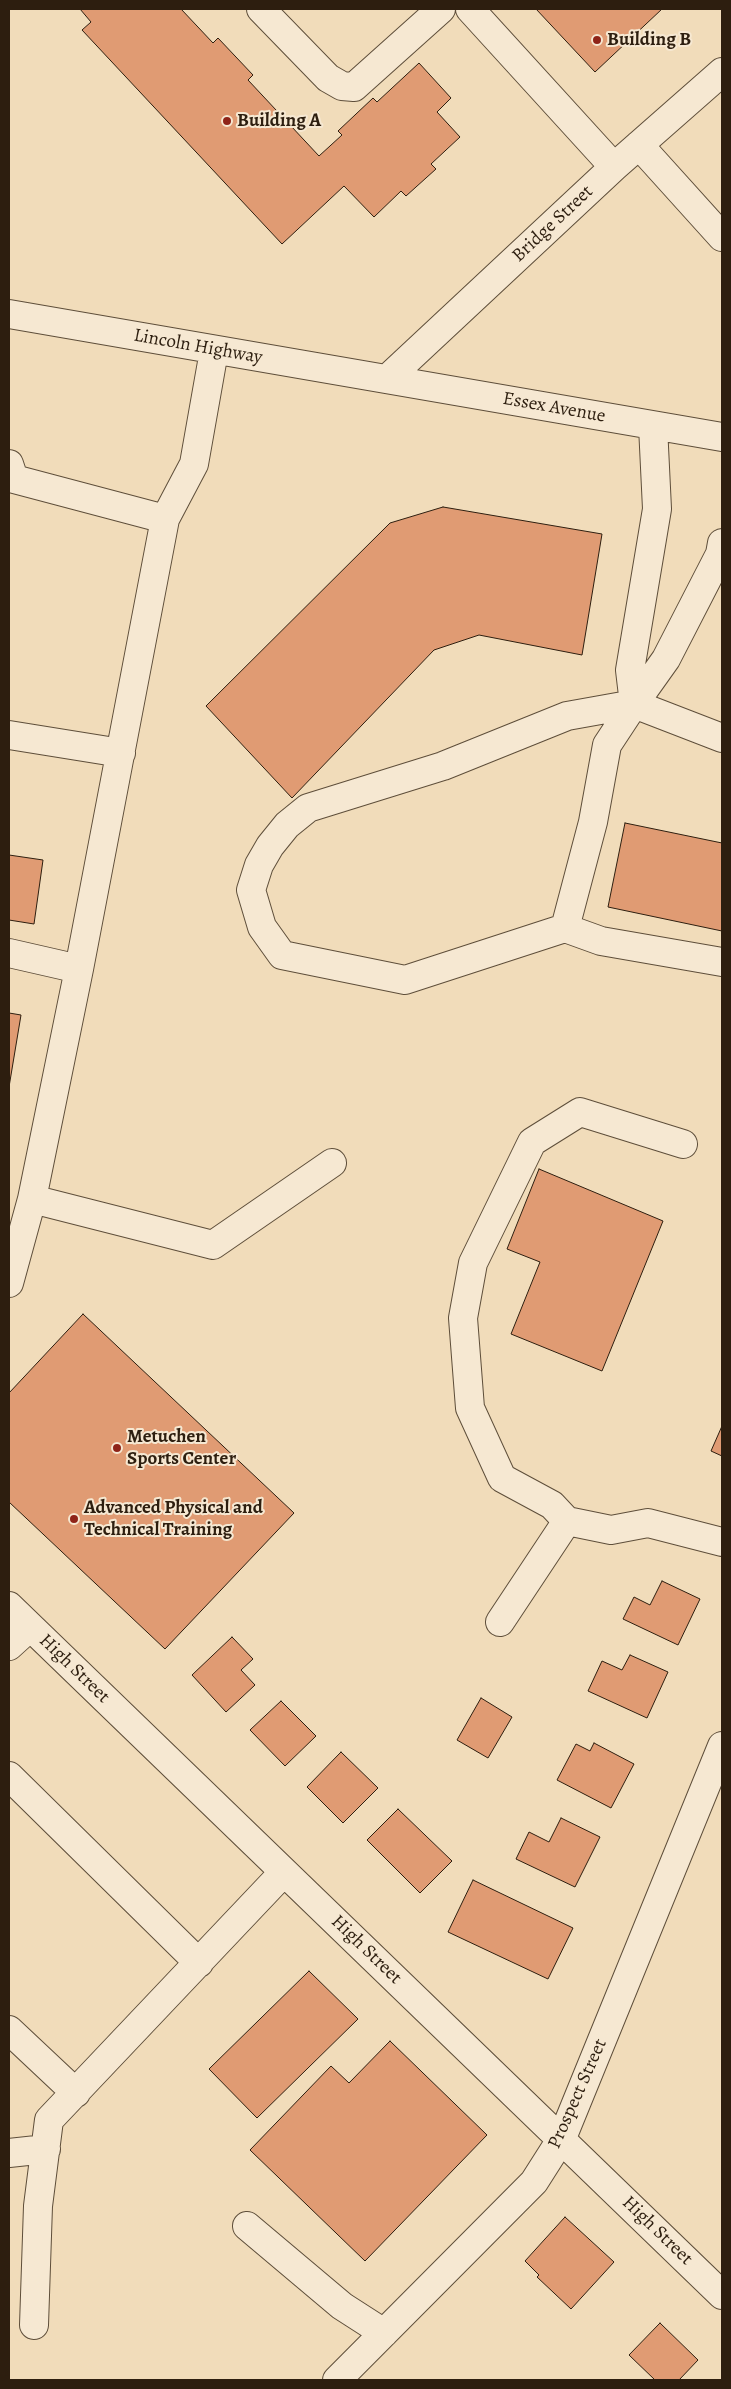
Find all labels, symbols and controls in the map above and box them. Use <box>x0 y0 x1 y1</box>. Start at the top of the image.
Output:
place label: Building B <box>607 29 691 51</box>
marker: Building B <box>591 34 603 46</box>
place label: Building A <box>237 110 321 132</box>
marker: Building A <box>221 115 233 127</box>
street label: Bridge Street <box>508 181 598 267</box>
street label: Lincoln Highway <box>132 324 264 370</box>
street label: Essex Avenue <box>501 388 607 428</box>
place label: Metuchen Sports Center <box>127 1426 236 1470</box>
marker: Metuchen Sports Center <box>111 1442 123 1454</box>
place label: Advanced Physical and Technical Training <box>84 1497 263 1541</box>
marker: Advanced Physical and Technical Training <box>68 1513 80 1525</box>
street label: High Street <box>34 1630 114 1708</box>
street label: High Street <box>326 1911 406 1989</box>
street label: Prospect Street <box>544 2036 612 2152</box>
street label: High Street <box>617 2192 697 2270</box>

